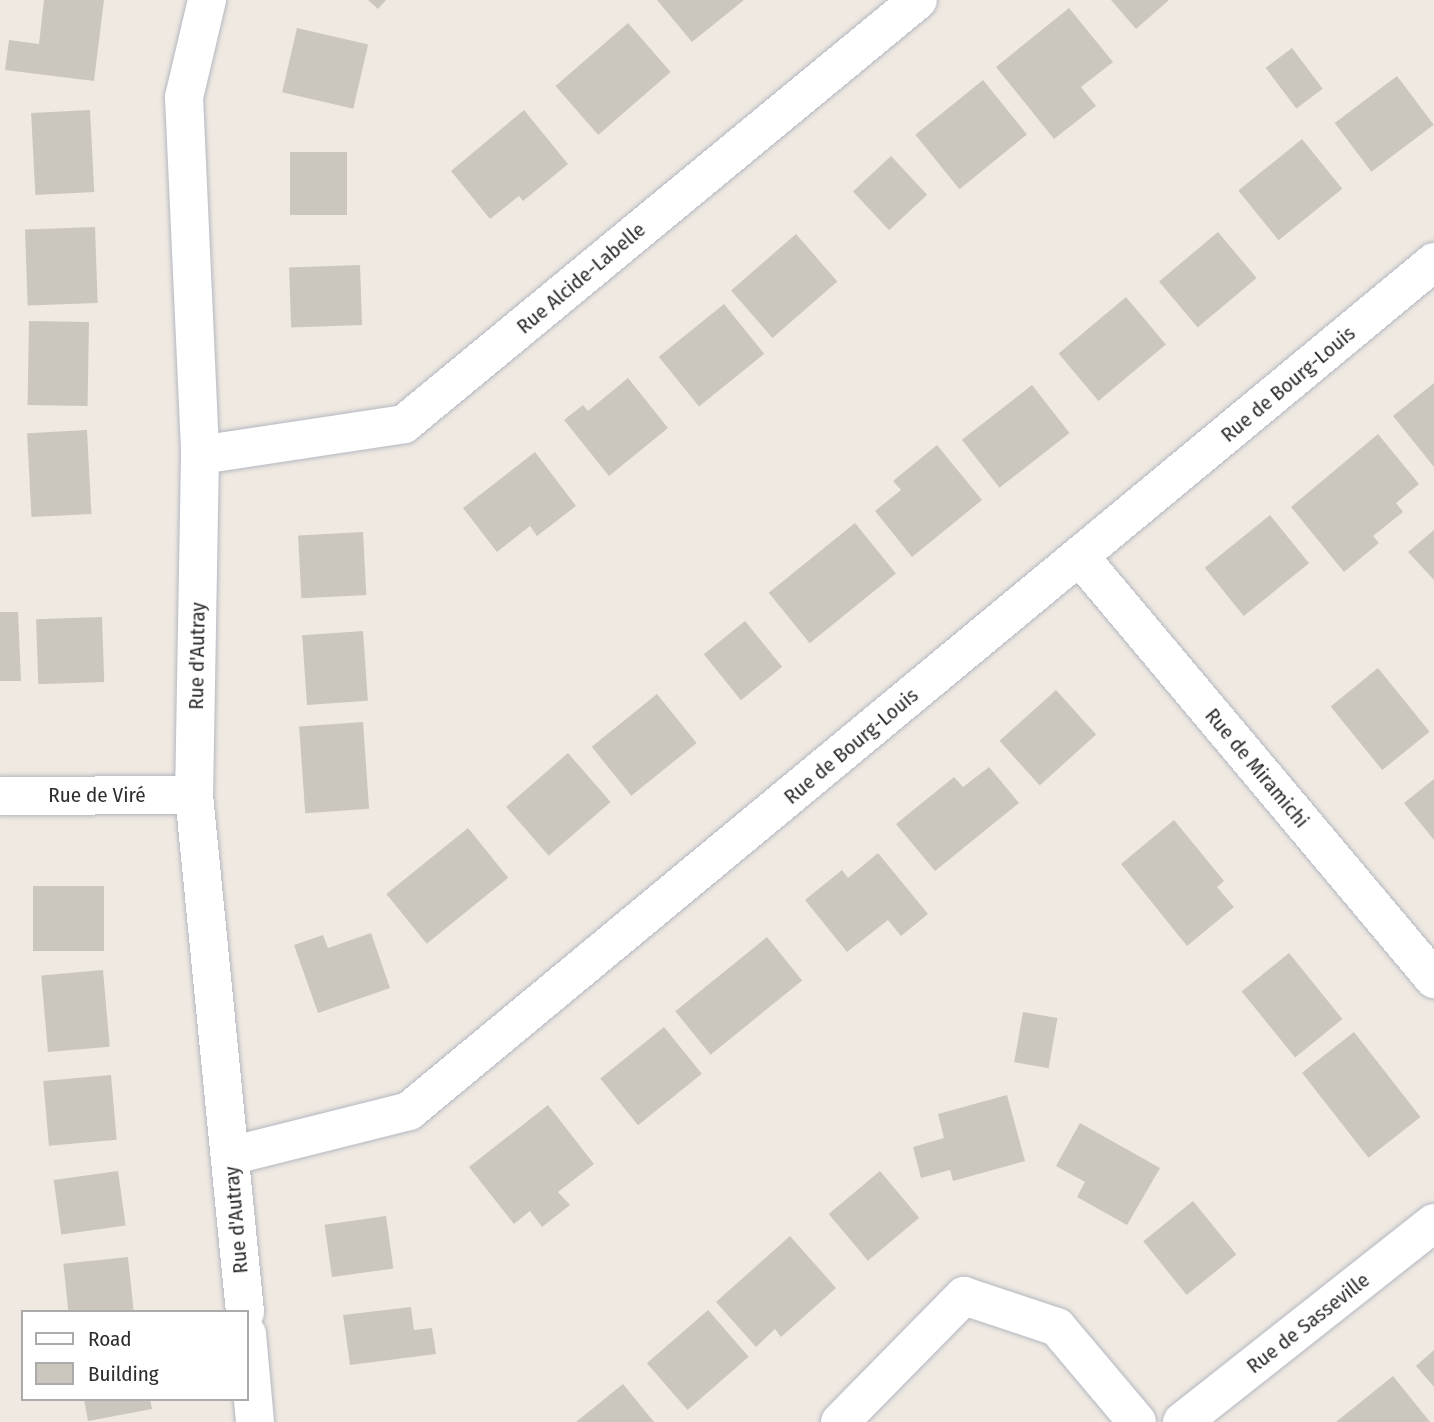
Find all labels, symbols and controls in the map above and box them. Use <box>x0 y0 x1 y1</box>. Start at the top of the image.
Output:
street label: Rue Alcide-Labelle <box>512 217 650 339</box>
street label: Rue de Bourg-Louis <box>1216 321 1360 447</box>
street label: Rue d'Autray <box>183 602 211 710</box>
street label: Rue de Bourg-Louis <box>779 683 923 809</box>
street label: Rue de Miramichi <box>1200 703 1314 833</box>
street label: Rue de Viré <box>48 782 146 808</box>
street label: Rue d'Autray <box>219 1165 253 1275</box>
street label: Rue de Sasseville <box>1242 1267 1374 1379</box>
legend <box>21 1310 248 1401</box>
text: Road <box>88 1326 132 1352</box>
text: Building <box>88 1361 159 1387</box>

